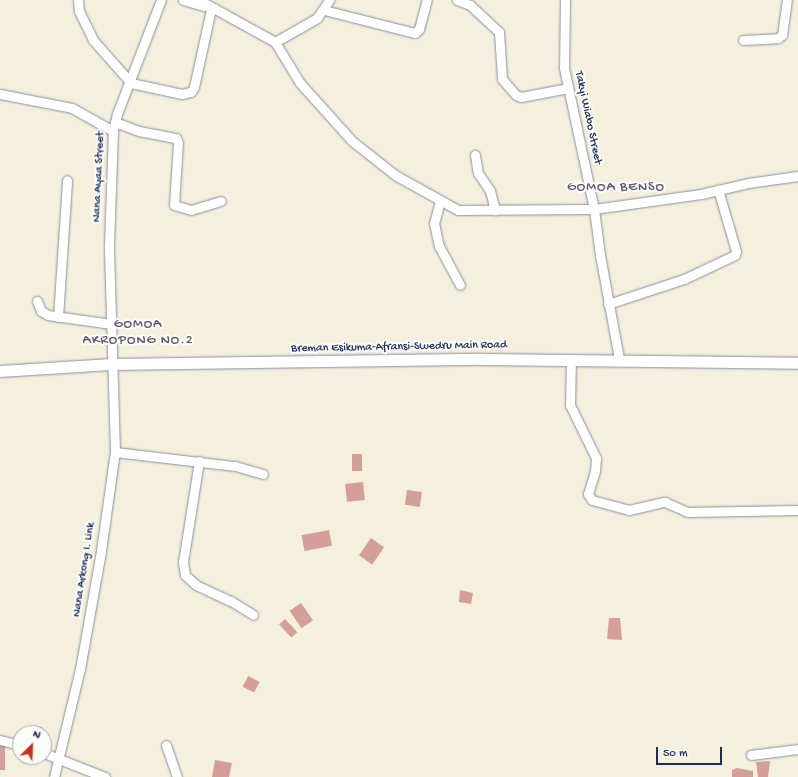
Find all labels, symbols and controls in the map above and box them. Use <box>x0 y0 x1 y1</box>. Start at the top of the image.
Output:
street label: Takyi Wiabo Street <box>570 70 604 166</box>
street label: Nana Ayaa Street <box>90 131 110 223</box>
district label: GOMOA BENSO <box>567 180 665 196</box>
district label: GOMOA AKROPONG NO.2 <box>82 317 194 350</box>
street label: Breman Esikuma-Afransi-Swedru Main Road <box>291 339 507 357</box>
street label: Nana Arkong I. Link <box>70 522 100 618</box>
north arrow <box>12 725 52 765</box>
text: N <box>31 728 42 742</box>
scale bar <box>658 739 724 765</box>
text: 50 m <box>663 747 688 761</box>

